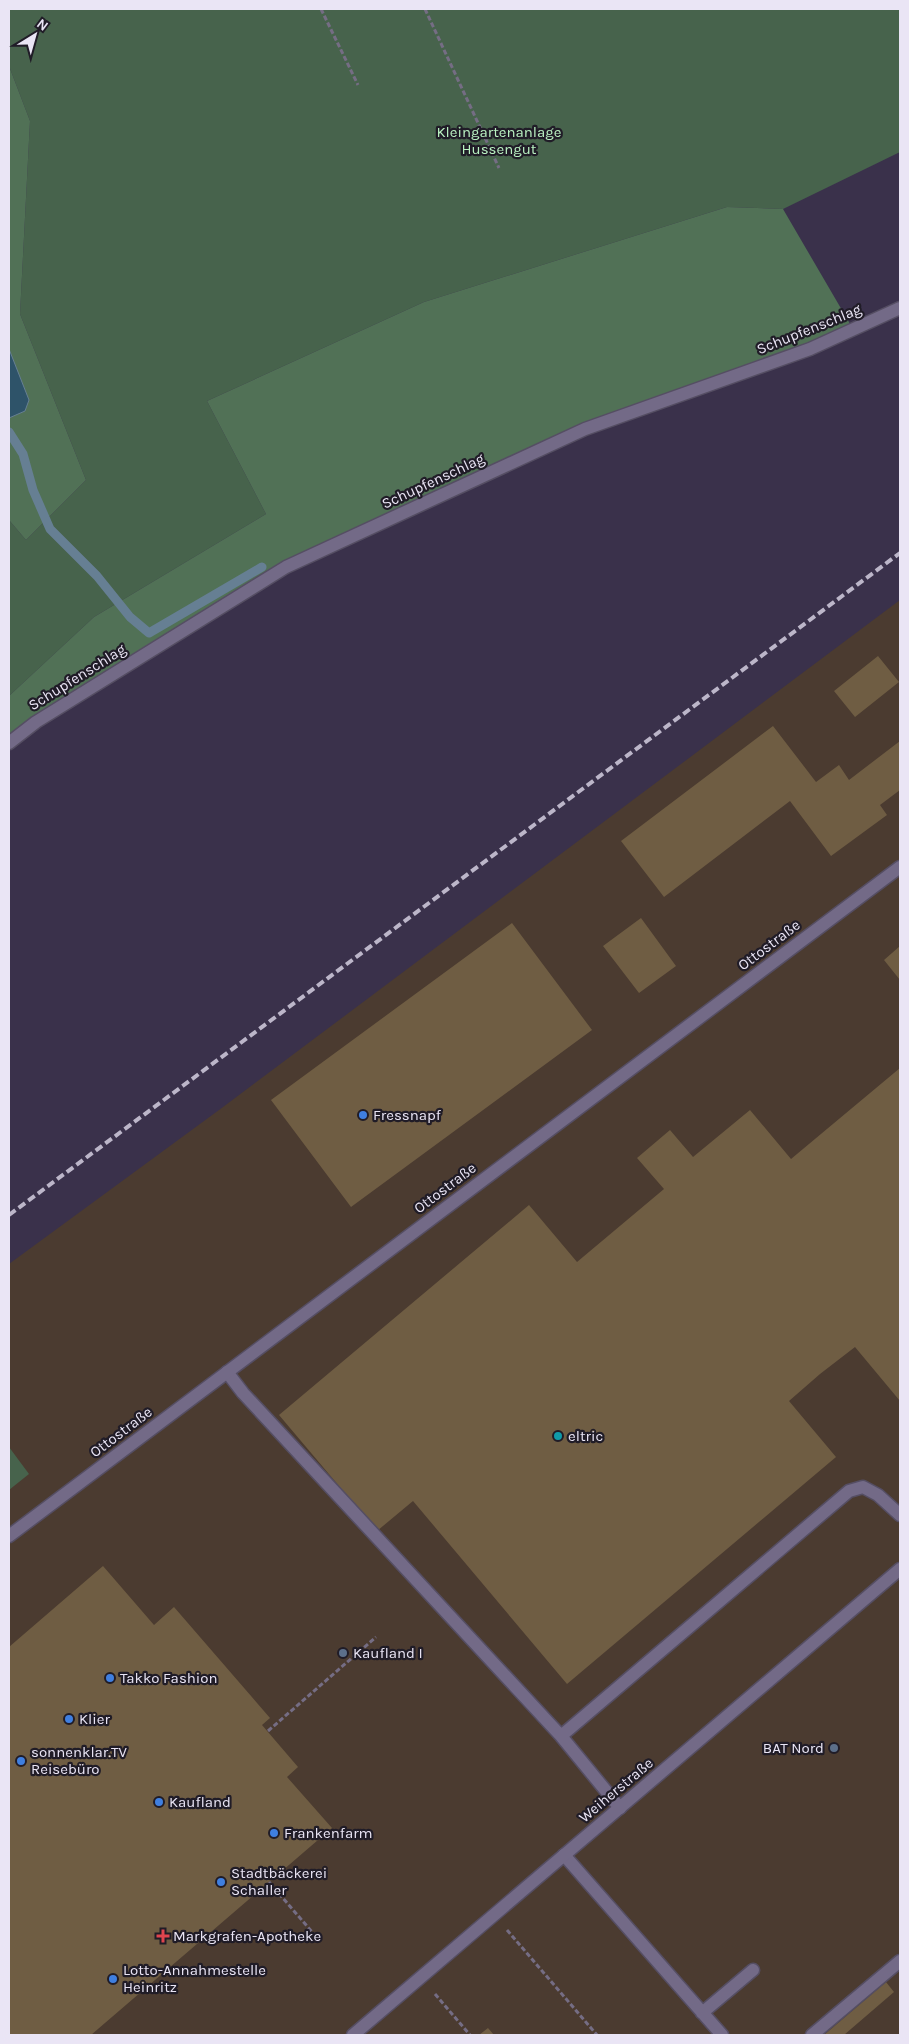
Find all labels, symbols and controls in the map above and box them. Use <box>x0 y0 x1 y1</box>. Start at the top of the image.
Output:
north arrow <box>10 10 60 60</box>
text: N <box>33 15 52 35</box>
park label: Kleingartenanlage Hussengut <box>436 123 562 158</box>
street label: Schupfenschlag <box>754 300 864 358</box>
street label: Schupfenschlag <box>379 449 488 513</box>
street label: Schupfenschlag <box>25 640 129 714</box>
street label: Ottostraße <box>734 916 804 974</box>
place label: Fressnapf <box>373 1106 442 1124</box>
marker: Fressnapf <box>357 1109 369 1121</box>
street label: Ottostraße <box>410 1159 480 1217</box>
street label: Ottostraße <box>86 1403 156 1461</box>
place label: eltric <box>568 1427 603 1445</box>
marker: eltric <box>552 1430 564 1442</box>
place label: Kaufland I <box>353 1644 423 1662</box>
marker: Kaufland I <box>337 1647 349 1659</box>
place label: Takko Fashion <box>120 1669 218 1687</box>
marker: Takko Fashion <box>104 1672 116 1684</box>
place label: Klier <box>79 1710 110 1728</box>
marker: Klier <box>63 1713 75 1725</box>
place label: BAT Nord <box>763 1739 824 1757</box>
marker: BAT Nord <box>828 1742 840 1754</box>
place label: sonnenklar.TV Reisebüro <box>31 1743 127 1778</box>
street label: Weiherstraße <box>575 1754 657 1826</box>
marker: sonnenklar.TV Reisebüro <box>15 1755 27 1767</box>
place label: Kaufland <box>169 1793 231 1811</box>
marker: Kaufland <box>153 1796 165 1808</box>
place label: Frankenfarm <box>284 1824 373 1842</box>
marker: Frankenfarm <box>268 1827 280 1839</box>
place label: Stadtbäckerei Schaller <box>231 1864 327 1899</box>
marker: Stadtbäckerei Schaller <box>215 1876 227 1888</box>
place label: Markgrafen-Apotheke <box>173 1927 321 1945</box>
marker: Markgrafen-Apotheke <box>157 1930 169 1942</box>
place label: Lotto-Annahmestelle Heinritz <box>123 1961 266 1996</box>
marker: Lotto-Annahmestelle Heinritz <box>107 1973 119 1985</box>

